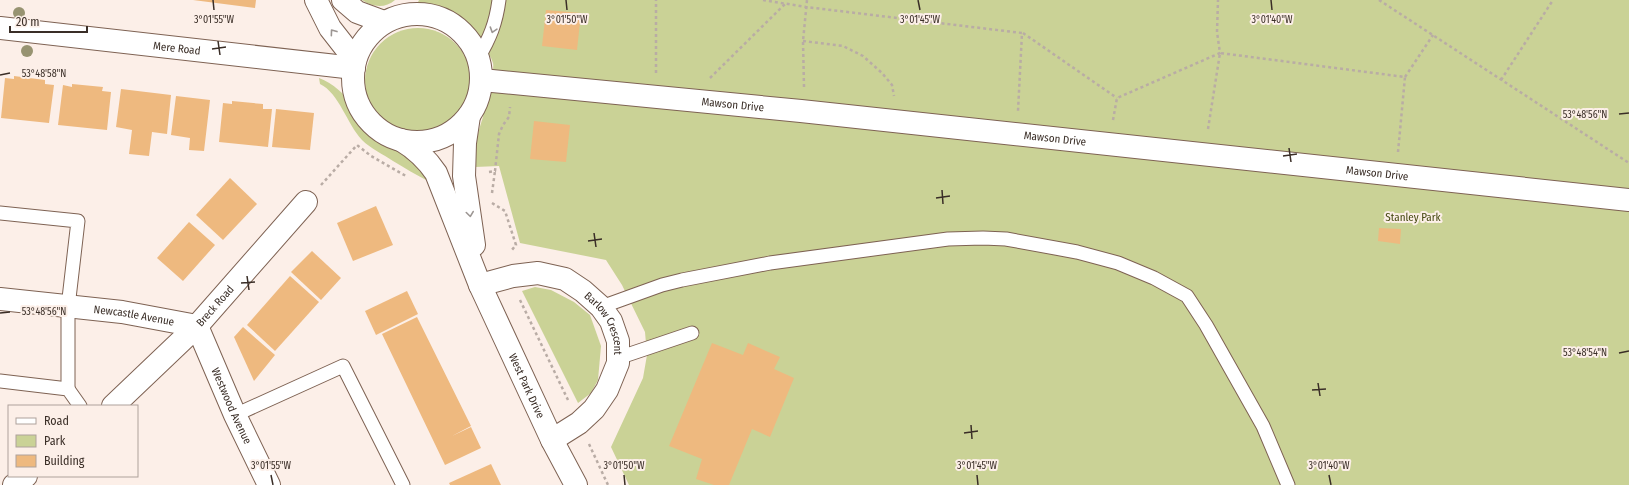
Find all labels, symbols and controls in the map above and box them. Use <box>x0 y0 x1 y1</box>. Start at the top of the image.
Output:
scale bar <box>10 8 87 34</box>
text: 3°01'55"W <box>194 14 235 26</box>
text: 3°01'50"W <box>546 14 588 26</box>
text: 3°01'45"W <box>900 14 940 26</box>
text: 3°01'40"W <box>1252 14 1293 26</box>
text: 20 m <box>16 15 40 29</box>
one-way arrow <box>489 26 497 33</box>
one-way arrow <box>331 29 338 36</box>
street label: Mere Road <box>152 39 201 58</box>
text: 53°48'58"N <box>22 68 66 80</box>
street label: Mawson Drive <box>701 95 765 114</box>
text: 53°48'56"N <box>1563 109 1607 121</box>
street label: Mawson Drive <box>1023 129 1087 149</box>
street label: Mawson Drive <box>1345 164 1409 183</box>
one-way arrow <box>465 211 474 217</box>
park label: Stanley Park <box>1385 211 1442 224</box>
street label: Breck Road <box>194 283 237 329</box>
street label: Barlow Crescent <box>582 289 624 355</box>
street label: Newcastle Avenue <box>93 303 175 329</box>
text: 53°48'56"N <box>22 306 66 318</box>
text: 53°48'54"N <box>1563 347 1607 359</box>
street label: West Park Drive <box>506 352 547 420</box>
street label: Westwood Avenue <box>209 366 254 446</box>
legend <box>8 405 138 477</box>
text: Road <box>44 414 69 428</box>
text: Park <box>44 434 66 448</box>
text: Building <box>44 454 85 468</box>
text: 3°01'55"W <box>251 460 292 472</box>
text: 3°01'50"W <box>603 460 645 472</box>
text: 3°01'45"W <box>957 460 997 472</box>
text: 3°01'40"W <box>1309 460 1350 472</box>

